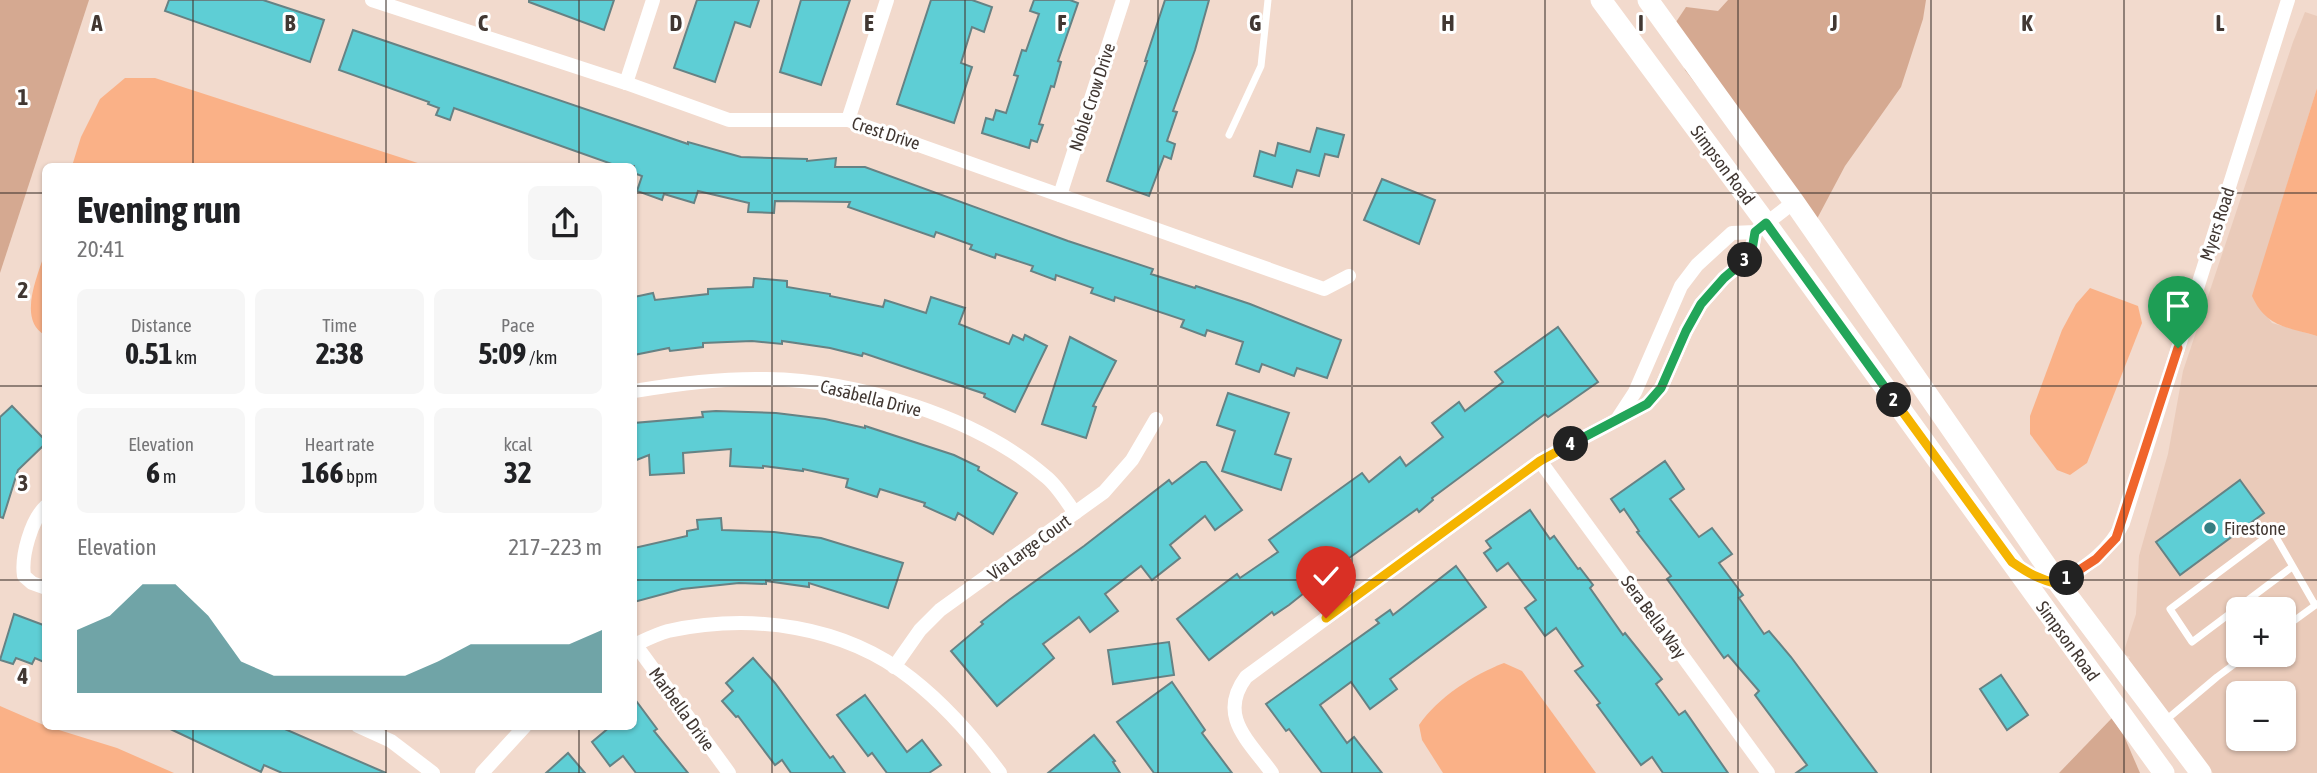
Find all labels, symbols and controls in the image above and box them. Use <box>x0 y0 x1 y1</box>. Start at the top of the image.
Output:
text: A <box>90 10 103 36</box>
text: B <box>285 10 296 36</box>
text: C <box>478 10 489 36</box>
text: D <box>670 10 683 36</box>
text: E <box>864 10 874 36</box>
text: F <box>1057 10 1067 36</box>
text: G <box>1249 10 1261 36</box>
text: H <box>1441 10 1455 36</box>
text: I <box>1638 10 1644 36</box>
text: J <box>1829 10 1838 36</box>
text: K <box>2021 10 2033 36</box>
text: L <box>2216 10 2225 36</box>
street label: Noble Crow Drive <box>1065 40 1119 154</box>
text: 1 <box>18 84 29 110</box>
street label: Crest Drive <box>849 112 923 154</box>
street label: Simpson Road <box>1686 121 1760 209</box>
street label: Myers Road <box>2195 185 2239 263</box>
button: share <box>528 186 602 260</box>
text: Evening run <box>77 188 241 231</box>
text: 20:41 <box>77 236 125 262</box>
pin: 3 <box>1728 243 1762 278</box>
text: 3 <box>1740 248 1749 270</box>
pin <box>2148 276 2208 348</box>
text: 2 <box>18 277 28 303</box>
icon: arrive <box>2159 287 2197 325</box>
text: Distance <box>131 314 192 336</box>
text: Time <box>322 314 357 336</box>
text: Pace <box>501 314 535 336</box>
text: 0.51 <box>125 336 173 370</box>
text: 2:38 <box>316 336 363 370</box>
text: 5:09 <box>478 336 526 370</box>
text: km <box>173 346 197 368</box>
text: /km <box>526 346 557 368</box>
street label: Casabella Drive <box>818 375 924 421</box>
pin: 2 <box>1876 382 1912 418</box>
text: 2 <box>1889 388 1898 410</box>
pin: 4 <box>1554 426 1588 462</box>
text: 4 <box>1566 432 1575 454</box>
text: Elevation <box>128 433 194 455</box>
text: Heart rate <box>305 433 374 455</box>
text: kcal <box>503 433 532 455</box>
text: 6 <box>146 455 160 489</box>
text: 166 <box>301 455 344 489</box>
text: 32 <box>504 455 532 489</box>
text: m <box>160 465 176 487</box>
text: bpm <box>344 465 378 487</box>
text: 3 <box>18 470 28 496</box>
street label: Via Large Court <box>983 510 1075 584</box>
place label: Firestone <box>2224 518 2286 539</box>
marker: Firestone <box>2202 520 2218 536</box>
text: Elevation <box>77 534 157 560</box>
text: 217–223 m <box>508 534 602 560</box>
pin <box>1296 546 1356 618</box>
icon: check <box>1307 557 1345 595</box>
pin: 1 <box>2050 560 2084 596</box>
text: 1 <box>2062 566 2071 588</box>
street label: Sera Bella Way <box>1617 572 1691 662</box>
street label: Simpson Road <box>2032 597 2104 685</box>
map controls <box>2226 597 2296 751</box>
button: + <box>2226 597 2296 667</box>
text: 4 <box>17 663 29 689</box>
street label: Marbella Drive <box>645 663 719 755</box>
button: − <box>2226 681 2296 751</box>

